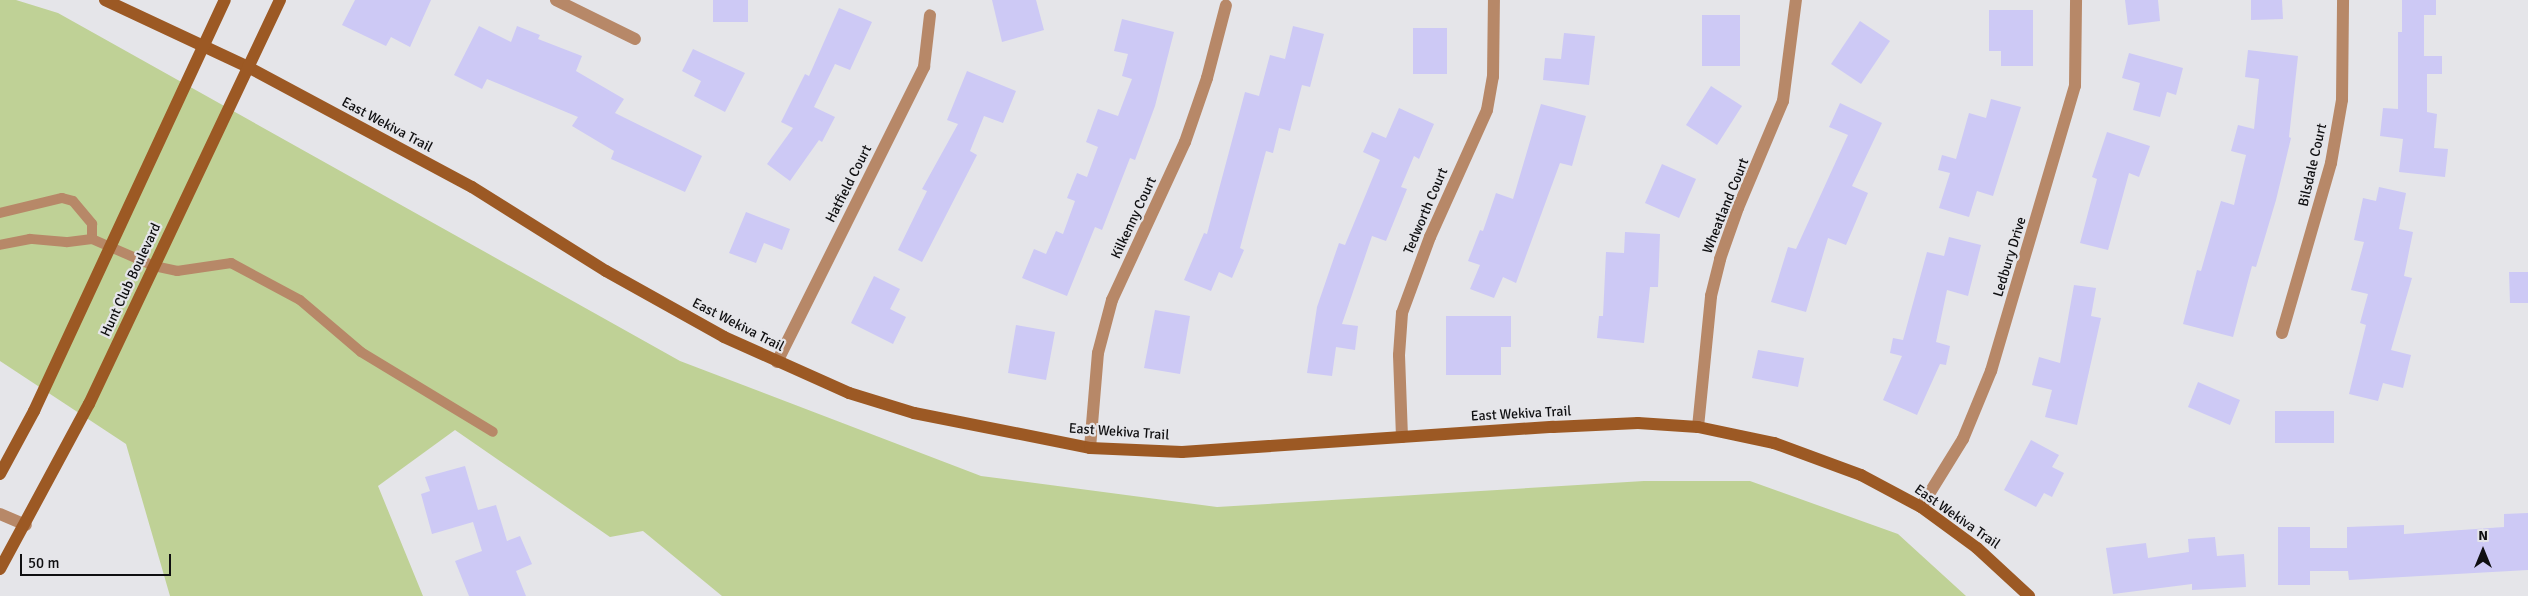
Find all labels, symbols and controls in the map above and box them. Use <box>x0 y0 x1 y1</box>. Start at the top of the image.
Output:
street label: East Wekiva Trail <box>339 94 435 156</box>
street label: Bilsdale Court <box>2295 122 2331 208</box>
street label: Hatfield Court <box>822 142 876 226</box>
street label: Wheatland Court <box>1699 156 1753 256</box>
street label: Tedworth Court <box>1400 165 1452 257</box>
street label: Kilkenny Court <box>1108 174 1160 262</box>
street label: Ledbury Drive <box>1990 215 2030 299</box>
street label: Hunt Club Boulevard <box>97 221 165 339</box>
street label: East Wekiva Trail <box>689 295 787 355</box>
street label: East Wekiva Trail <box>1470 403 1572 425</box>
street label: East Wekiva Trail <box>1068 420 1170 444</box>
street label: East Wekiva Trail <box>1911 481 2003 553</box>
north arrow <box>2458 526 2508 576</box>
text: N <box>2478 527 2488 544</box>
scale bar <box>22 544 174 576</box>
text: 50 m <box>28 554 59 572</box>

